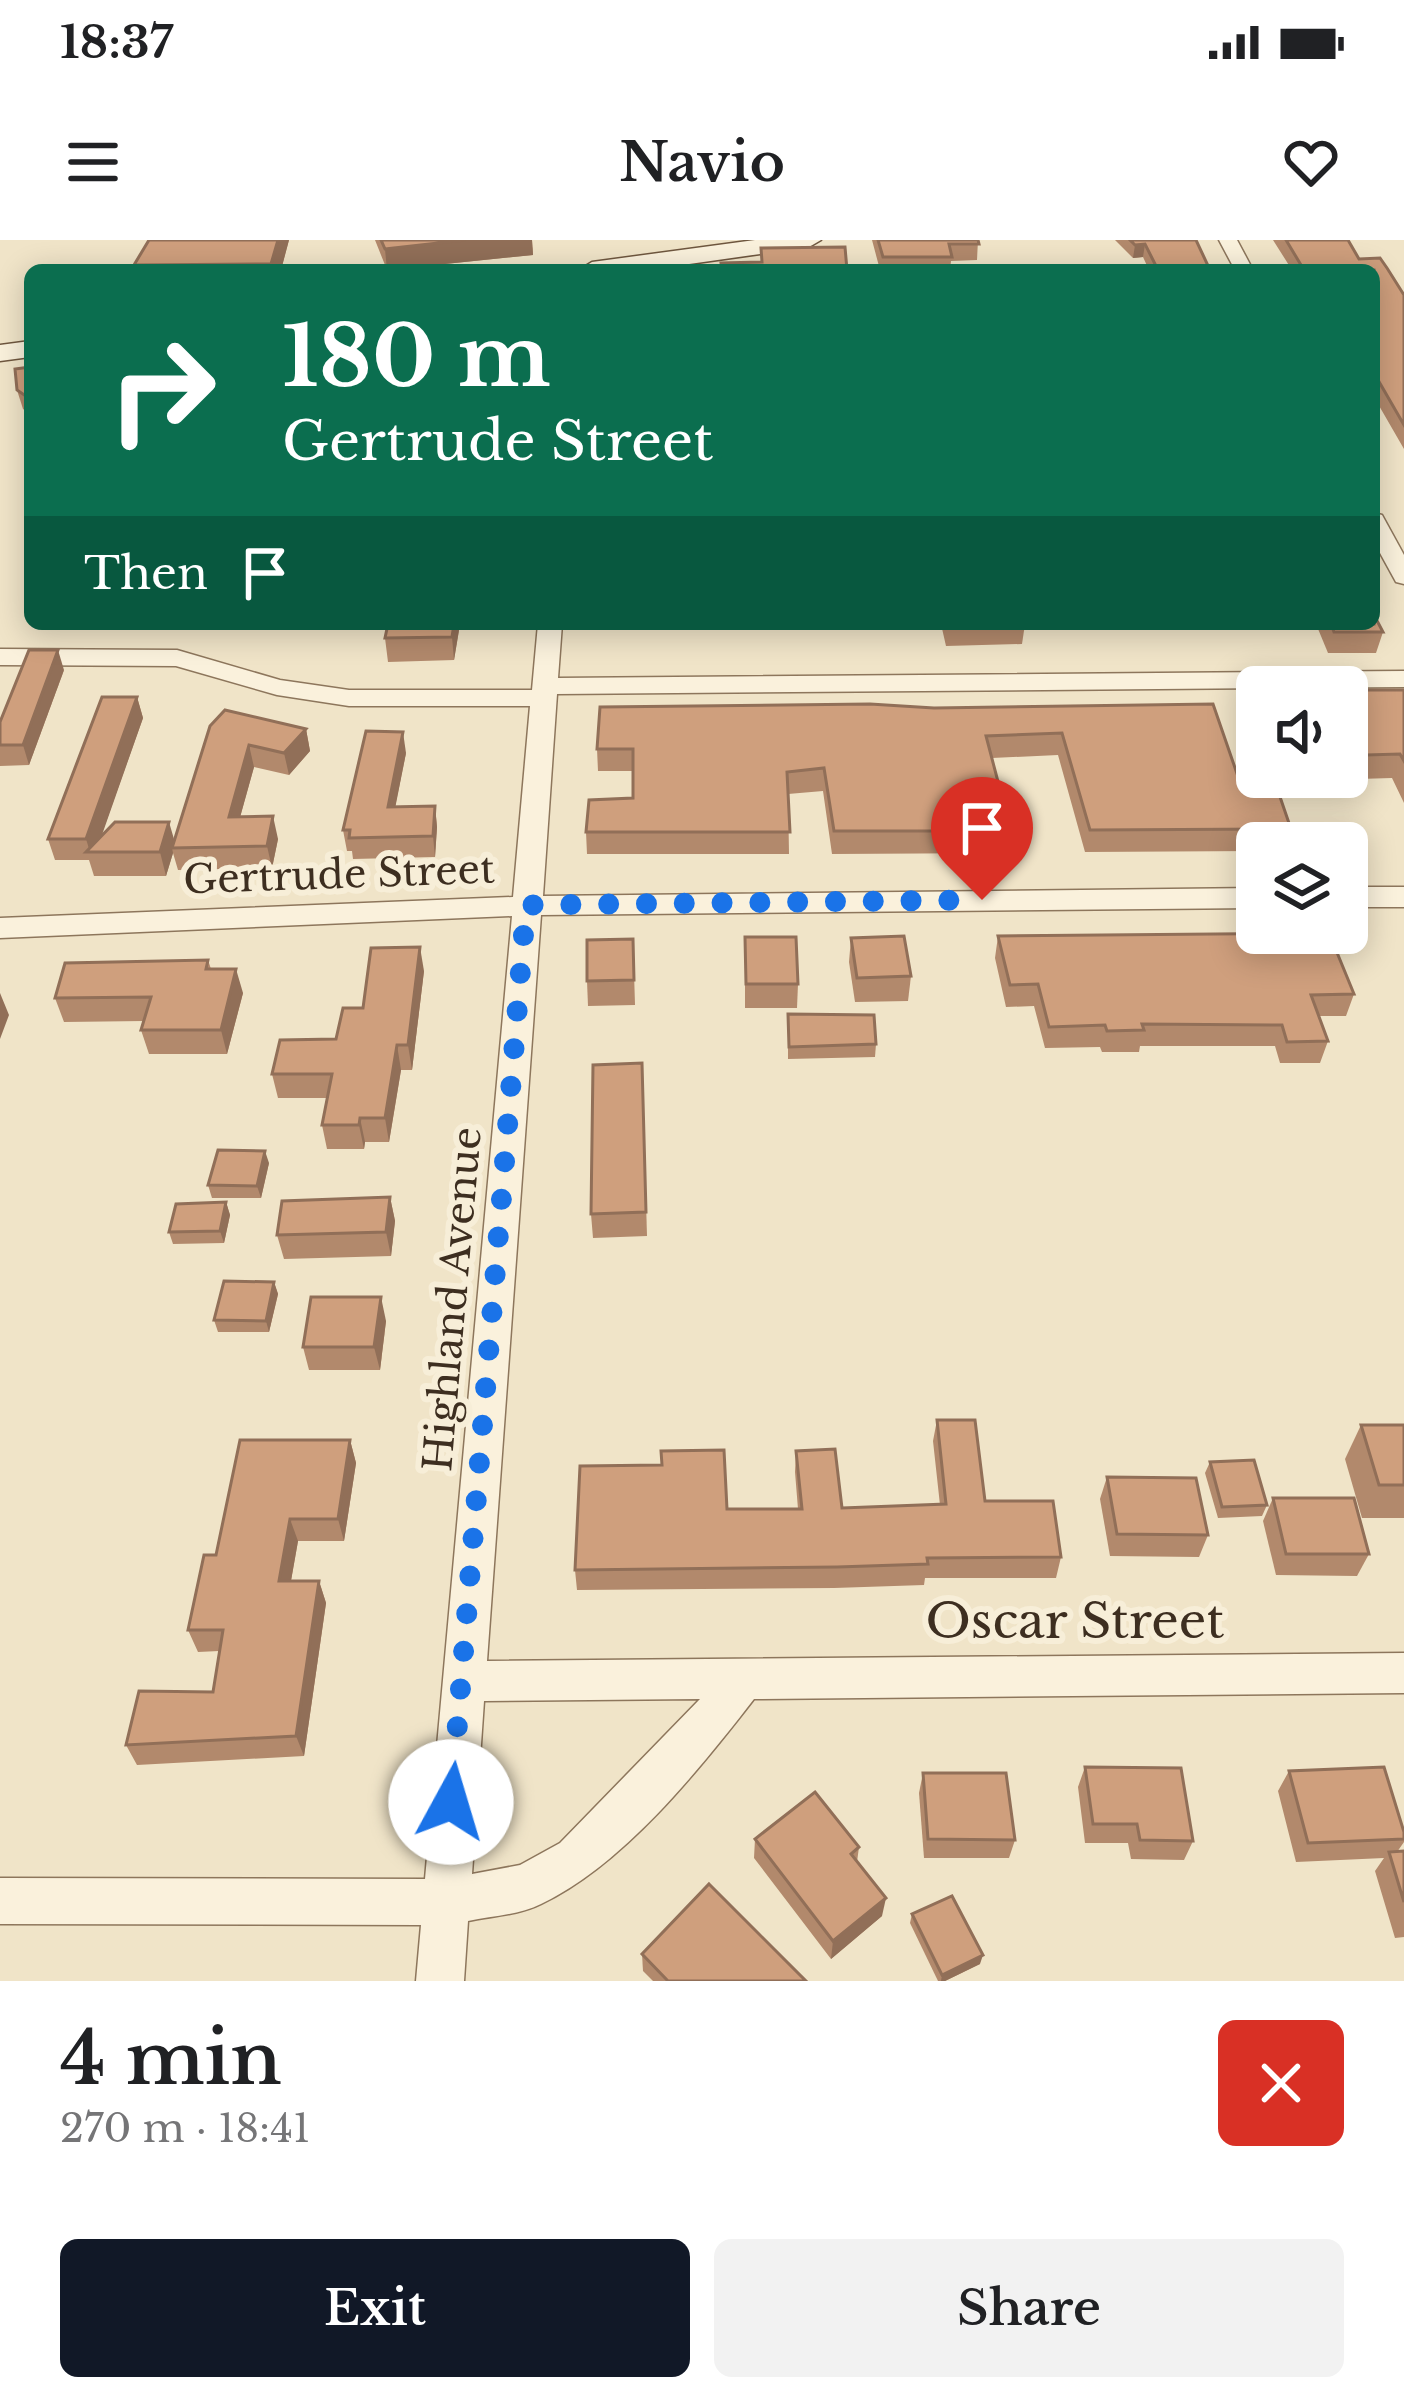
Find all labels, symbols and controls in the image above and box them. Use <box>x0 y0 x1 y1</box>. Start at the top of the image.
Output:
text: 18:37 <box>60 14 173 70</box>
icon: menu <box>60 129 126 195</box>
text: Navio <box>619 129 785 196</box>
icon: heart <box>1278 129 1344 195</box>
text: 180 m <box>282 305 551 409</box>
icon: right <box>84 312 240 468</box>
text: Gertrude Street <box>282 408 713 475</box>
icon: arrive <box>232 540 298 606</box>
text: Then <box>84 545 208 601</box>
map controls <box>1236 666 1368 954</box>
button: sound <box>1236 666 1368 798</box>
pin <box>931 777 1033 900</box>
icon: arrive <box>949 795 1015 861</box>
button: layers <box>1236 822 1368 954</box>
street label: Gertrude Street <box>182 845 496 904</box>
street label: Highland Avenue <box>413 1125 492 1473</box>
street label: Oscar Street <box>925 1591 1225 1651</box>
position arrow <box>388 1739 514 1865</box>
text: 4 min <box>60 2014 282 2103</box>
button: close <box>1218 2020 1344 2146</box>
text: 270 m · 18:41 <box>60 2104 310 2153</box>
button: Exit <box>60 2239 690 2377</box>
button: Share <box>714 2239 1344 2377</box>

